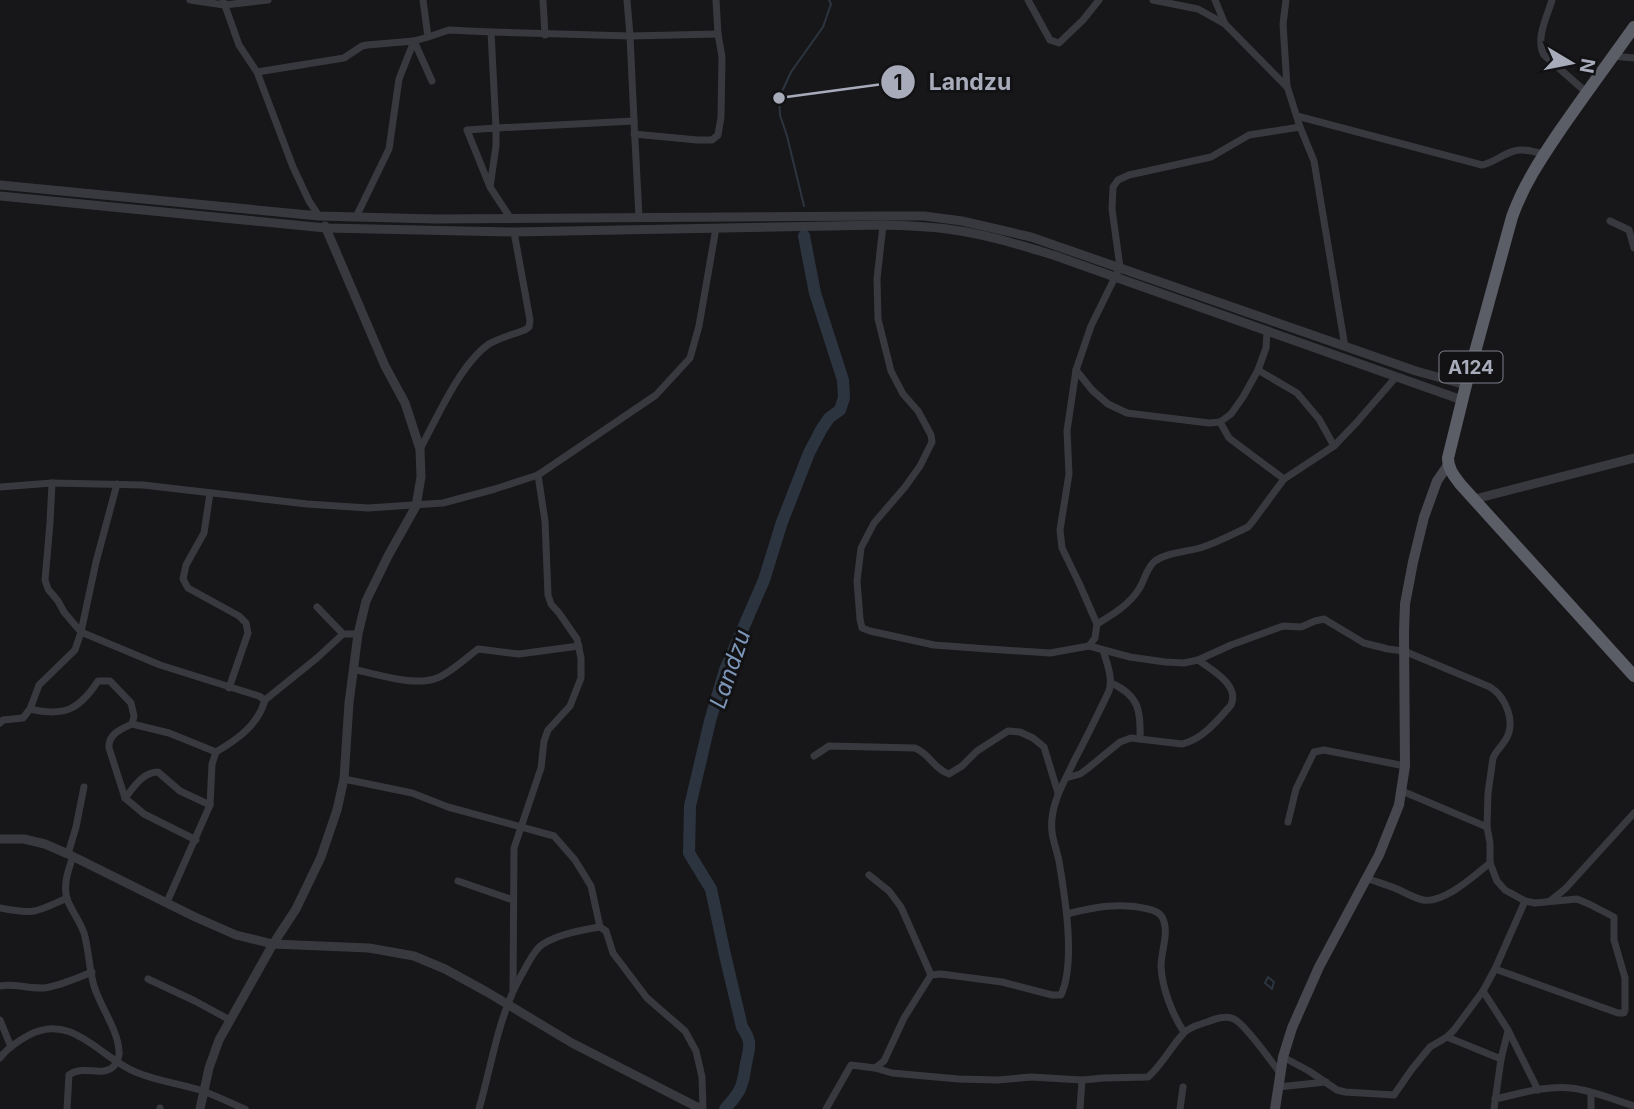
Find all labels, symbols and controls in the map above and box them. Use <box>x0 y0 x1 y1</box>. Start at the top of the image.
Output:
north arrow <box>1536 28 1606 98</box>
text: N <box>1575 57 1600 75</box>
callout: Landzu <box>880 60 1026 104</box>
text: Landzu <box>929 68 1011 96</box>
text: 1 <box>893 70 903 95</box>
road number: A124 <box>1440 352 1502 382</box>
water label: Landzu <box>704 626 756 712</box>

